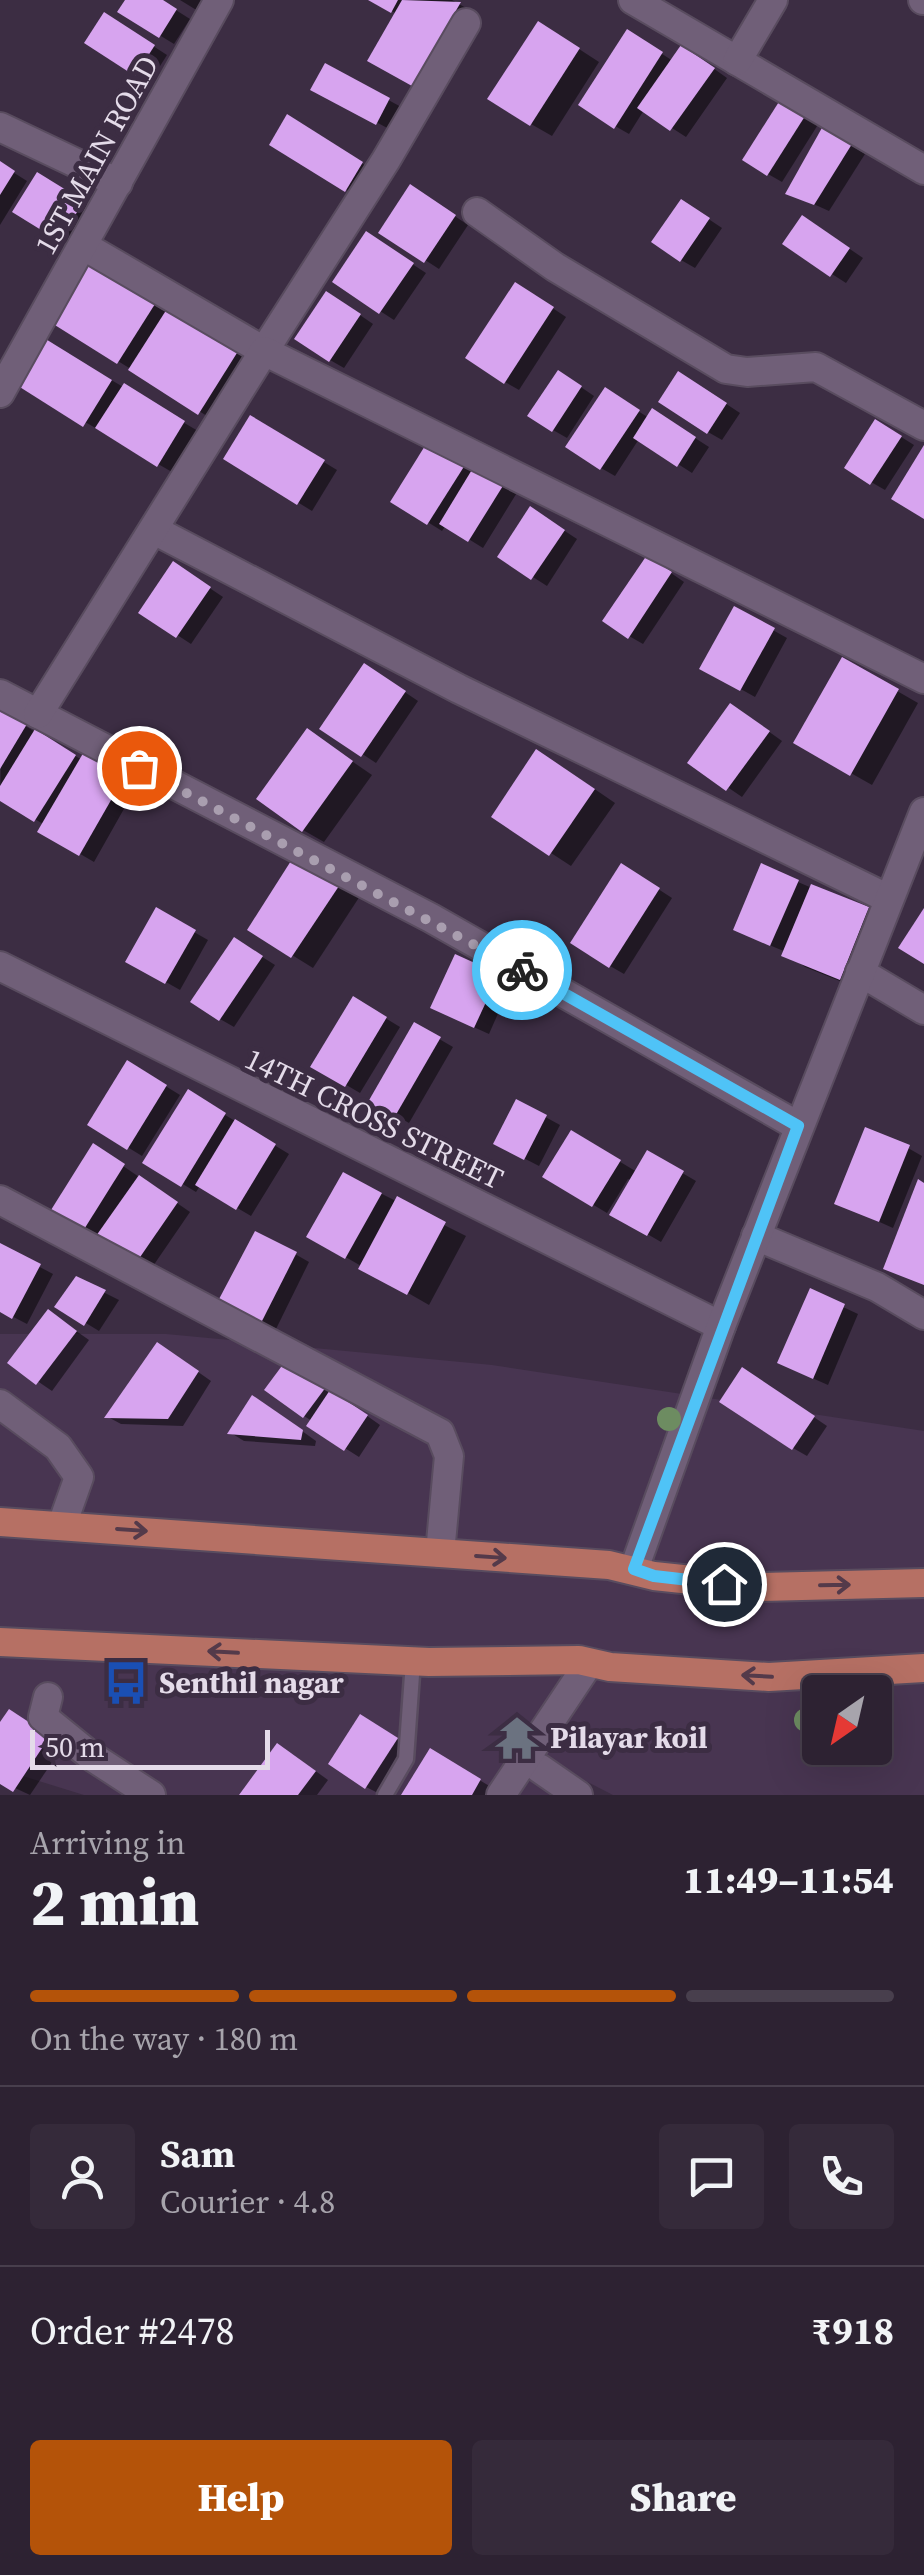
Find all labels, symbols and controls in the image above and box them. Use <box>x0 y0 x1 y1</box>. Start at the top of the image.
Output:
street label: 1ST MAIN ROAD <box>25 48 168 261</box>
pin <box>97 726 182 811</box>
icon: bag <box>112 741 167 796</box>
courier <box>472 920 572 1020</box>
icon: bike <box>495 943 550 998</box>
street label: 14TH CROSS STREET <box>238 1038 510 1199</box>
one-way arrow <box>116 1521 148 1540</box>
pin <box>682 1542 767 1627</box>
one-way arrow <box>475 1548 507 1567</box>
icon: home <box>697 1557 752 1612</box>
one-way arrow <box>819 1576 851 1595</box>
one-way arrow <box>208 1643 240 1662</box>
bus stop icon: Senthil nagar <box>102 1659 150 1707</box>
place label: Senthil nagar <box>159 1662 344 1703</box>
one-way arrow <box>741 1666 773 1685</box>
north arrow <box>802 1675 892 1765</box>
map controls <box>802 1675 892 1765</box>
temple icon: Pilayar koil <box>493 1714 541 1762</box>
place label: Pilayar koil <box>550 1717 708 1758</box>
scale bar <box>30 1725 270 1770</box>
text: 50 m <box>45 1728 105 1766</box>
text: Arriving in <box>30 1821 185 1865</box>
text: 11:49–11:54 <box>683 1854 894 1906</box>
text: 2 min <box>30 1858 200 1947</box>
text: On the way · 180 m <box>30 2017 298 2061</box>
button: person <box>30 2124 135 2229</box>
button: chat <box>659 2124 764 2229</box>
button: phone <box>789 2124 894 2229</box>
text: Sam <box>160 2128 235 2180</box>
text: Courier · 4.8 <box>160 2180 335 2224</box>
text: Order #2478 <box>30 2305 234 2357</box>
text: ₹918 <box>812 2305 894 2357</box>
button: Help <box>30 2440 452 2555</box>
button: Share <box>472 2440 894 2555</box>

